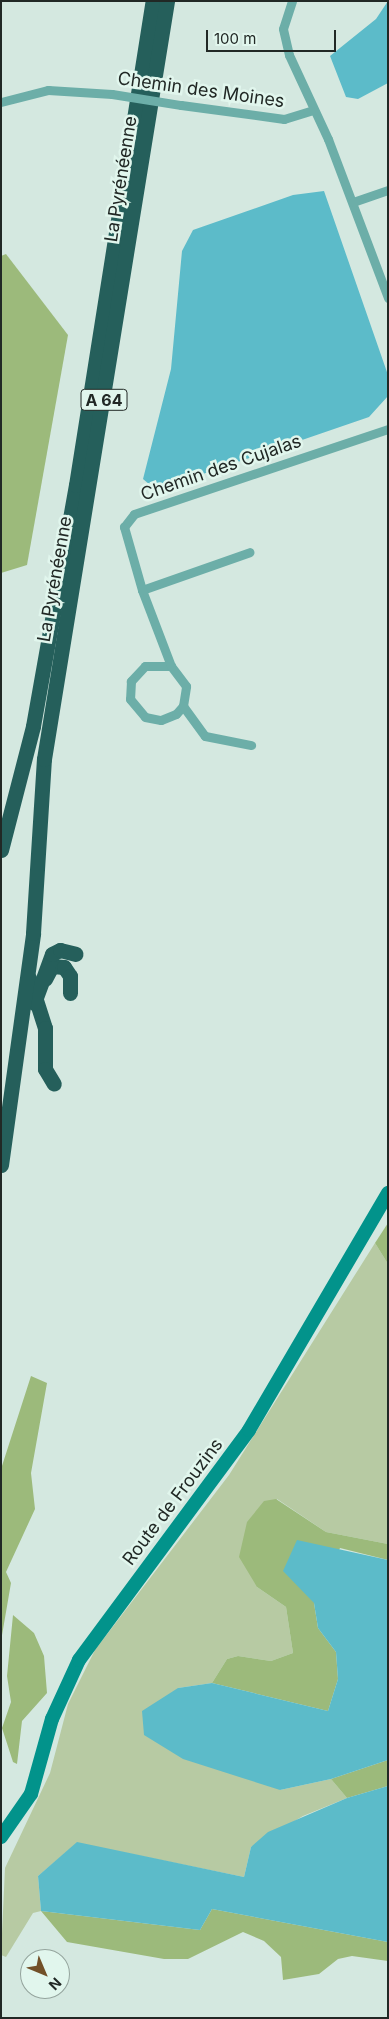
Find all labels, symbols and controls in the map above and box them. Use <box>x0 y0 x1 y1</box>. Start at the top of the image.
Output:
scale bar <box>209 20 339 52</box>
text: 100 m <box>214 29 256 48</box>
street label: Chemin des Moines <box>116 68 286 112</box>
street label: La Pyrénéenne <box>100 114 142 244</box>
road number: A 64 <box>80 386 128 414</box>
street label: Chemin des Cujalas <box>138 430 304 506</box>
street label: La Pyrénéenne <box>33 514 77 644</box>
street label: Route de Frouzins <box>118 1434 228 1570</box>
north arrow <box>20 1949 70 1999</box>
text: N <box>45 1974 65 1994</box>

